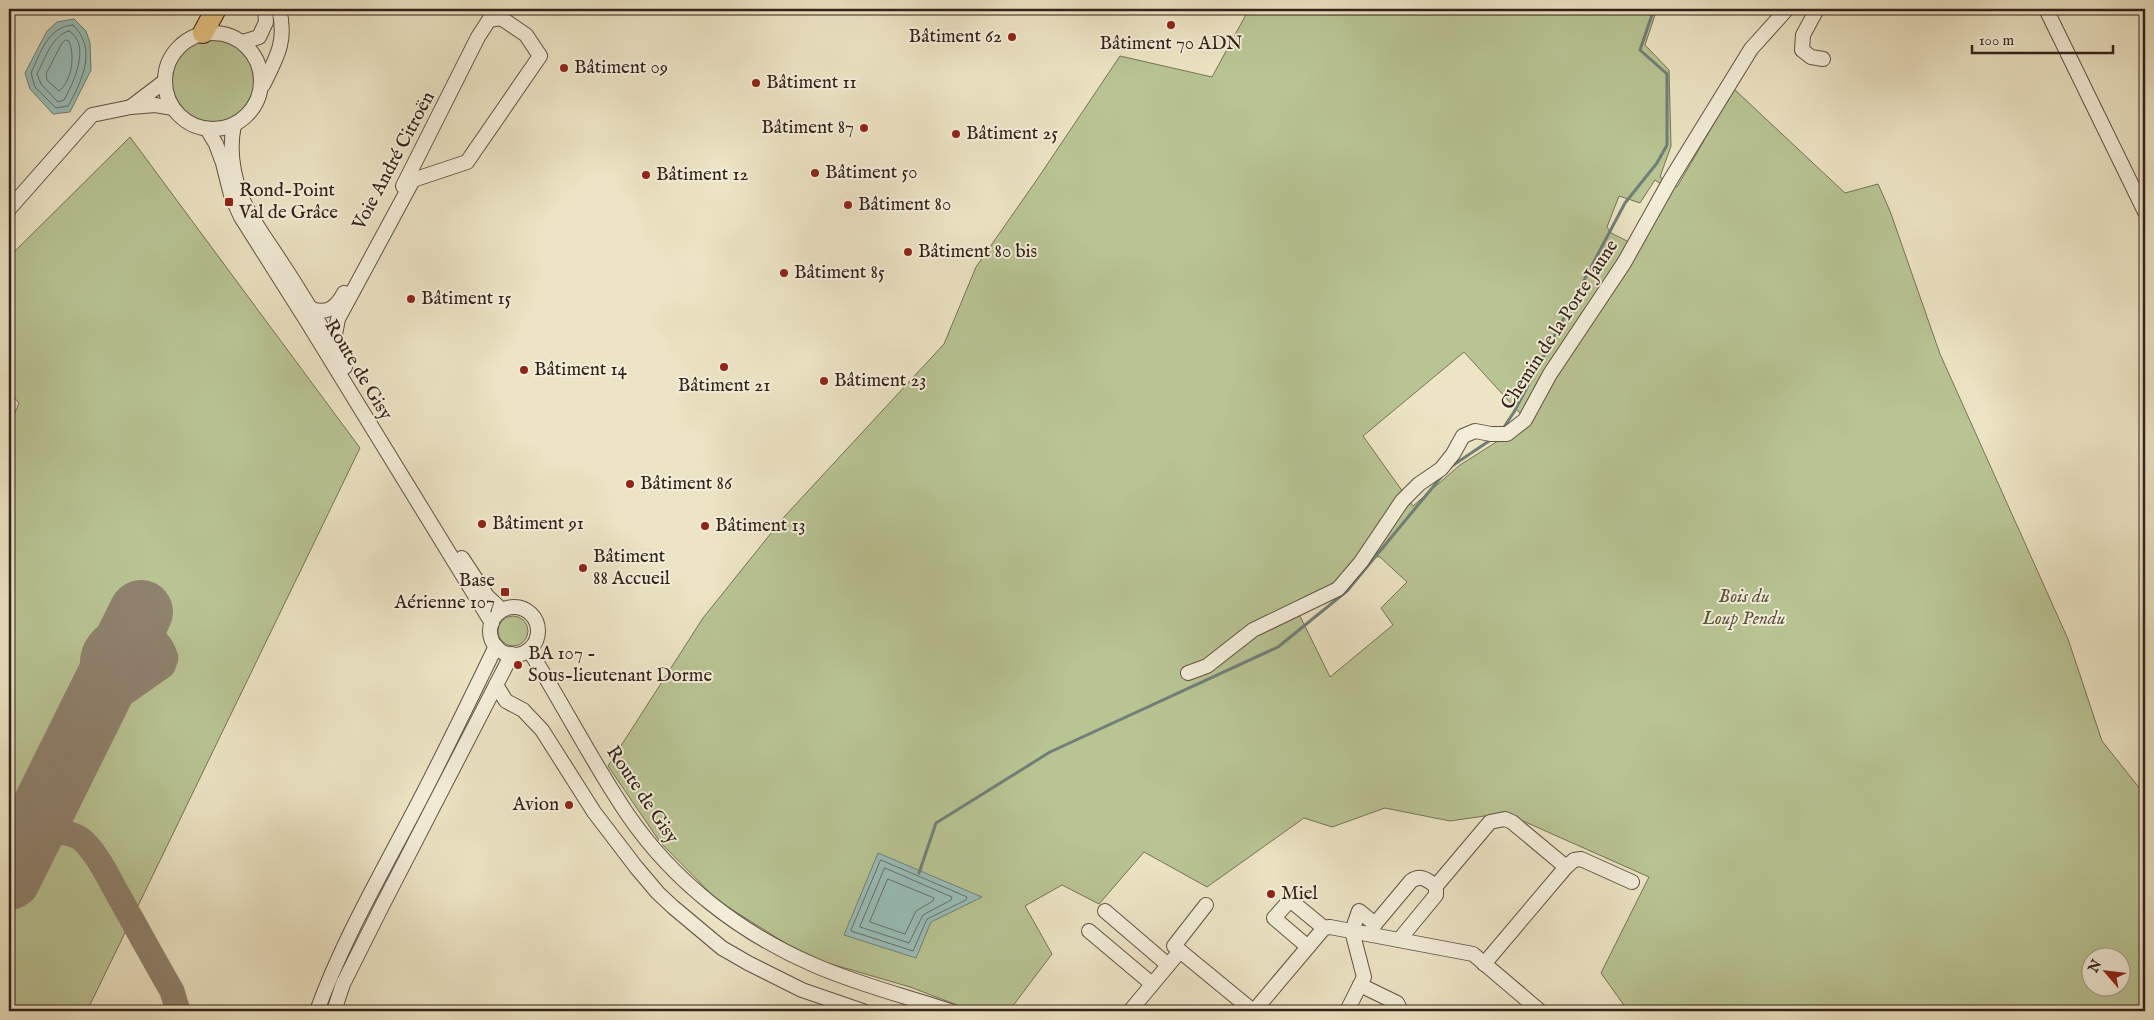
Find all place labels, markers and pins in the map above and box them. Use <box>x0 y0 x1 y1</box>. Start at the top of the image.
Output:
marker: Bâtiment 70 ADN <box>1165 19 1177 31</box>
place label: Bâtiment 62 <box>909 25 1002 49</box>
marker: Bâtiment 62 <box>1006 31 1018 43</box>
place label: Bâtiment 70 ADN <box>1099 32 1243 56</box>
place label: Bâtiment 09 <box>574 56 668 80</box>
marker: Bâtiment 09 <box>558 62 570 74</box>
place label: Bâtiment 11 <box>766 71 857 95</box>
marker: Bâtiment 11 <box>750 77 762 89</box>
place label: Bâtiment 87 <box>761 116 854 140</box>
marker: Bâtiment 87 <box>858 122 870 134</box>
place label: Bâtiment 25 <box>966 122 1058 146</box>
marker: Bâtiment 25 <box>950 128 962 140</box>
place label: Bâtiment 50 <box>825 161 918 185</box>
place label: Bâtiment 12 <box>656 163 749 187</box>
marker: Bâtiment 50 <box>809 167 821 179</box>
marker: Bâtiment 12 <box>640 169 652 181</box>
place label: Rond-Point Val de Grâce <box>238 179 338 225</box>
place label: Bâtiment 80 <box>858 193 951 217</box>
marker: Rond-Point Val de Grâce <box>223 196 235 208</box>
marker: Bâtiment 80 <box>842 199 854 211</box>
place label: Bâtiment 80 bis <box>918 240 1037 264</box>
marker: Bâtiment 80 bis <box>902 246 914 258</box>
place label: Bâtiment 85 <box>794 261 885 285</box>
marker: Bâtiment 85 <box>778 267 790 279</box>
place label: Bâtiment 15 <box>421 287 512 311</box>
marker: Bâtiment 15 <box>405 293 417 305</box>
place label: Bâtiment 14 <box>534 358 628 382</box>
marker: Bâtiment 21 <box>718 361 730 373</box>
marker: Bâtiment 14 <box>518 364 530 376</box>
place label: Bâtiment 23 <box>834 369 926 393</box>
place label: Bâtiment 21 <box>678 374 770 398</box>
marker: Bâtiment 23 <box>818 375 830 387</box>
place label: Bâtiment 86 <box>640 472 733 496</box>
marker: Bâtiment 86 <box>624 478 636 490</box>
place label: Bâtiment 91 <box>492 512 584 536</box>
place label: Bâtiment 13 <box>715 514 806 538</box>
marker: Bâtiment 91 <box>476 518 488 530</box>
marker: Bâtiment 13 <box>699 520 711 532</box>
place label: Bâtiment 88 Accueil <box>593 545 671 591</box>
marker: Bâtiment 88 Accueil <box>577 562 589 574</box>
place label: Base Aérienne 107 <box>393 569 495 615</box>
marker: Base Aérienne 107 <box>499 586 511 598</box>
place label: BA 107 - Sous-lieutenant Dorme <box>528 642 712 688</box>
marker: BA 107 - Sous-lieutenant Dorme <box>512 659 524 671</box>
place label: Avion <box>512 793 559 817</box>
marker: Avion <box>563 799 575 811</box>
place label: Miel <box>1281 882 1319 906</box>
marker: Miel <box>1265 888 1277 900</box>

